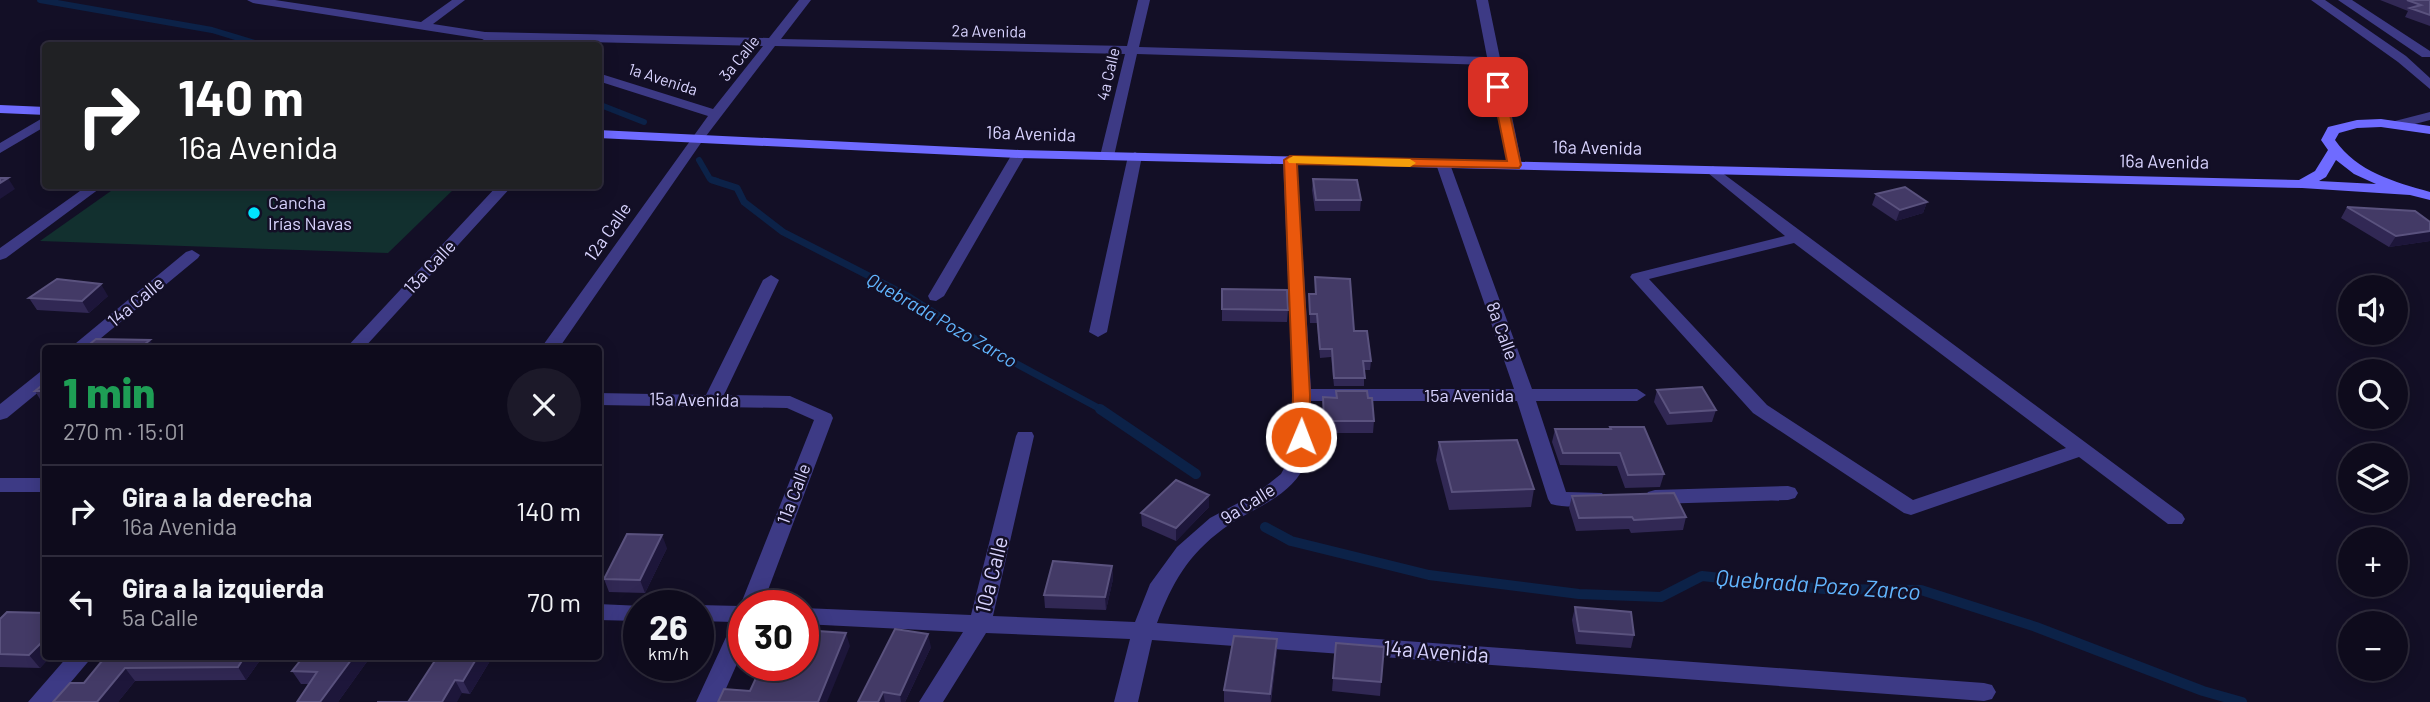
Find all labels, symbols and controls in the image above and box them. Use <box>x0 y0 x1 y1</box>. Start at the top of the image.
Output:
street label: 2a Avenida <box>951 20 1027 41</box>
street label: 3a Calle <box>714 31 763 84</box>
street label: 4a Calle <box>1092 46 1123 102</box>
pin <box>1468 57 1528 117</box>
street label: 1a Avenida <box>626 58 700 99</box>
text: 140 m <box>178 67 304 126</box>
icon: arrive <box>1479 68 1517 106</box>
icon: right <box>63 70 154 161</box>
street label: 16a Avenida <box>986 120 1076 146</box>
text: 16a Avenida <box>178 127 338 165</box>
street label: 16a Avenida <box>1552 135 1642 159</box>
street label: 16a Avenida <box>2119 149 2209 173</box>
place label: Cancha Irías Navas <box>268 191 352 234</box>
street label: 12a Calle <box>579 198 635 265</box>
marker: Cancha Irías Navas <box>246 205 262 221</box>
street label: 13a Calle <box>399 235 460 298</box>
water label: Quebrada Pozo Zarco <box>863 267 1021 372</box>
street label: 14a Calle <box>103 271 168 331</box>
map controls <box>2338 275 2408 681</box>
button: sound <box>2338 275 2408 345</box>
street label: 8a Calle <box>1482 299 1524 363</box>
button: search <box>2338 359 2408 429</box>
text: 1 min <box>63 366 155 416</box>
button: close <box>507 368 581 442</box>
street label: 15a Avenida <box>1424 384 1514 406</box>
street label: 15a Avenida <box>649 387 739 411</box>
position arrow <box>1264 400 1338 474</box>
text: 270 m · 15:01 <box>63 417 185 445</box>
button: layers <box>2338 443 2408 513</box>
street label: 11a Calle <box>771 460 815 527</box>
street label: 9a Calle <box>1216 478 1279 528</box>
text: Gira a la derecha <box>122 481 312 512</box>
icon: right <box>63 492 101 530</box>
text: 140 m <box>516 495 581 526</box>
text: 16a Avenida <box>122 512 237 540</box>
button: + <box>2338 527 2408 597</box>
street label: 10a Calle <box>969 534 1012 616</box>
water label: Quebrada Pozo Zarco <box>1715 563 1921 605</box>
text: Gira a la izquierda <box>122 572 324 603</box>
icon: left <box>63 583 101 621</box>
text: 70 m <box>527 586 581 617</box>
speed limit sign: 30 <box>728 590 819 681</box>
text: 5a Calle <box>122 603 199 631</box>
text: 26 <box>649 605 688 647</box>
button: − <box>2338 611 2408 681</box>
street label: 14a Avenida <box>1383 634 1490 667</box>
text: km/h <box>648 642 689 664</box>

